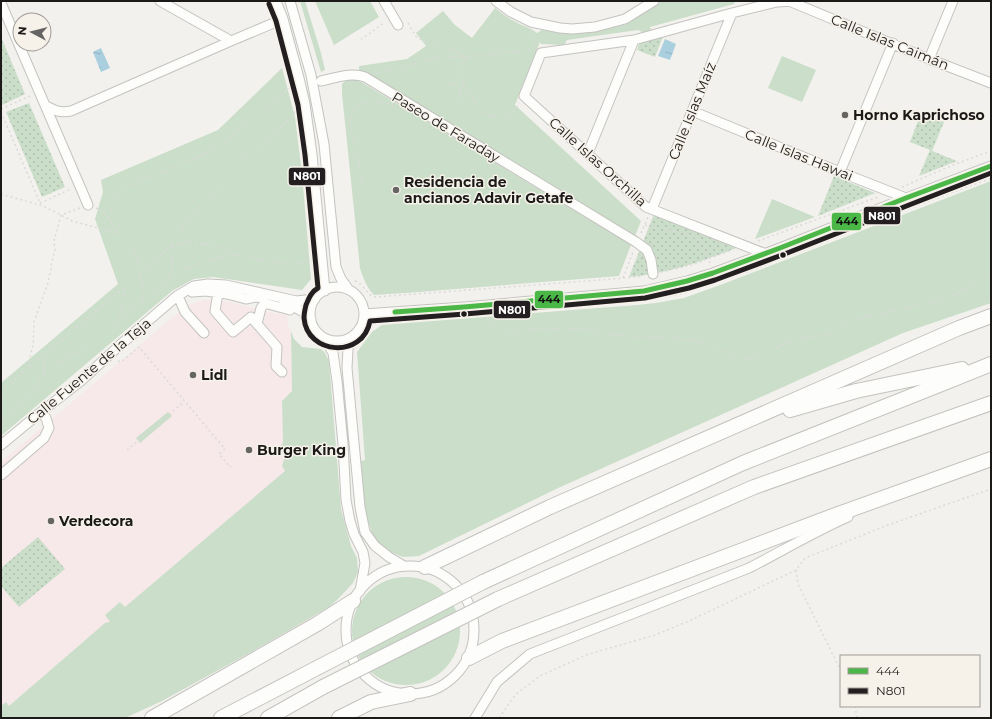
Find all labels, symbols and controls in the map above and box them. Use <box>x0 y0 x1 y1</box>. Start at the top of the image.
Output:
street label: Calle Islas Caimán <box>828 10 952 74</box>
north arrow <box>12 12 52 52</box>
text: N <box>15 26 30 36</box>
street label: Calle Islas Maíz <box>664 59 720 163</box>
street label: Paseo de Faraday <box>389 88 504 167</box>
place label: Horno Kaprichoso <box>853 106 985 124</box>
marker: Horno Kaprichoso <box>840 110 850 120</box>
street label: Calle Islas Orchilla <box>545 113 651 211</box>
street label: Calle Islas Hawai <box>742 125 856 185</box>
line badge: N801 <box>288 167 326 186</box>
text: N801 <box>293 169 321 183</box>
place label: Residencia de ancianos Adavir Getafe <box>404 173 574 207</box>
marker: Residencia de ancianos Adavir Getafe <box>391 185 401 195</box>
line badge: N801 <box>863 206 901 225</box>
text: N801 <box>868 209 896 223</box>
line badge: 444 <box>831 212 862 231</box>
text: 444 <box>836 214 859 228</box>
unlabelled marker <box>778 250 788 260</box>
line badge: 444 <box>534 290 564 309</box>
text: 444 <box>538 292 561 306</box>
line badge: N801 <box>493 300 531 319</box>
text: N801 <box>498 303 526 317</box>
unlabelled marker <box>459 309 469 319</box>
street label: Calle Fuente de la Teja <box>23 314 155 428</box>
place label: Lidl <box>201 366 228 384</box>
marker: Lidl <box>188 370 198 380</box>
place label: Burger King <box>257 441 346 459</box>
marker: Burger King <box>244 445 254 455</box>
place label: Verdecora <box>58 512 133 530</box>
marker: Verdecora <box>46 516 56 526</box>
legend <box>840 655 980 707</box>
text: 444 <box>876 663 900 678</box>
text: N801 <box>876 683 906 698</box>

